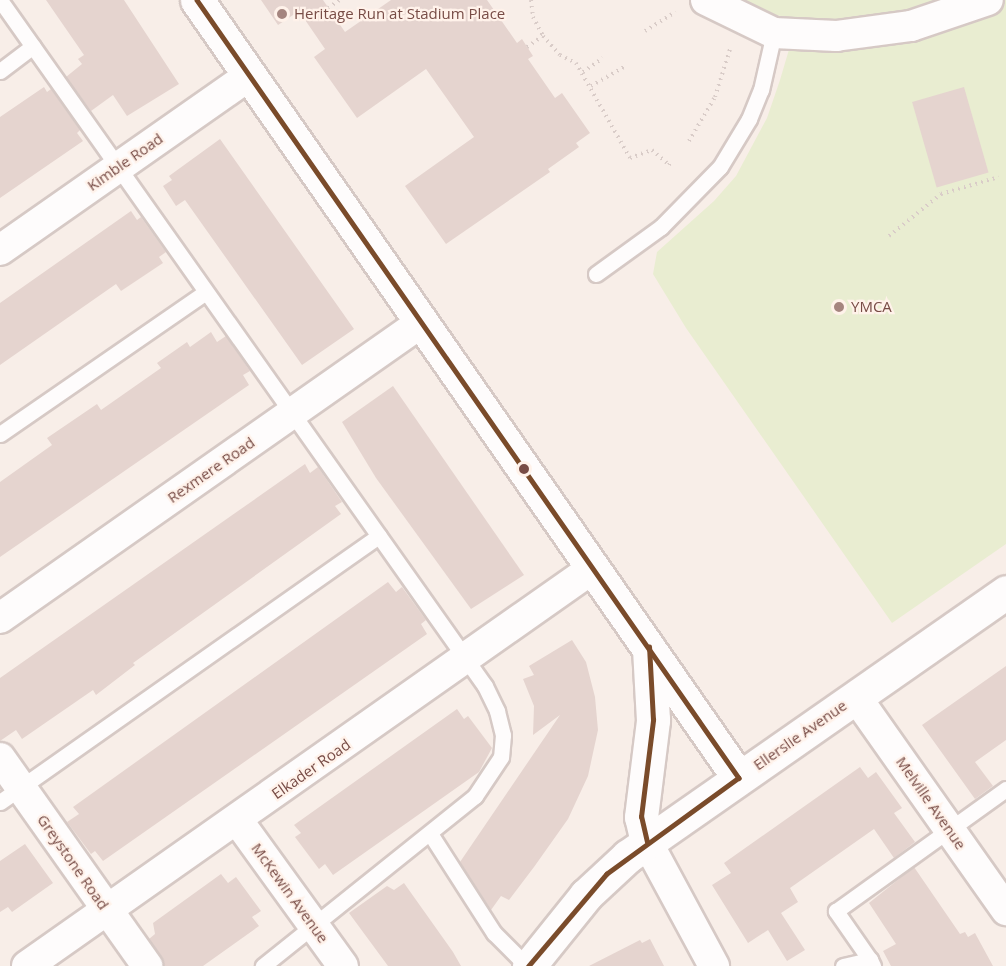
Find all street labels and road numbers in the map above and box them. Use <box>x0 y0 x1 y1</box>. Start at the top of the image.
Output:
street label: Kimble Road <box>84 129 166 195</box>
street label: Rexmere Road <box>164 433 258 507</box>
street label: Ellerslie Avenue <box>750 696 850 774</box>
street label: Elkader Road <box>268 735 354 803</box>
street label: Melville Avenue <box>892 753 970 853</box>
street label: Greystone Road <box>34 811 112 913</box>
street label: McKewin Avenue <box>248 840 332 946</box>

